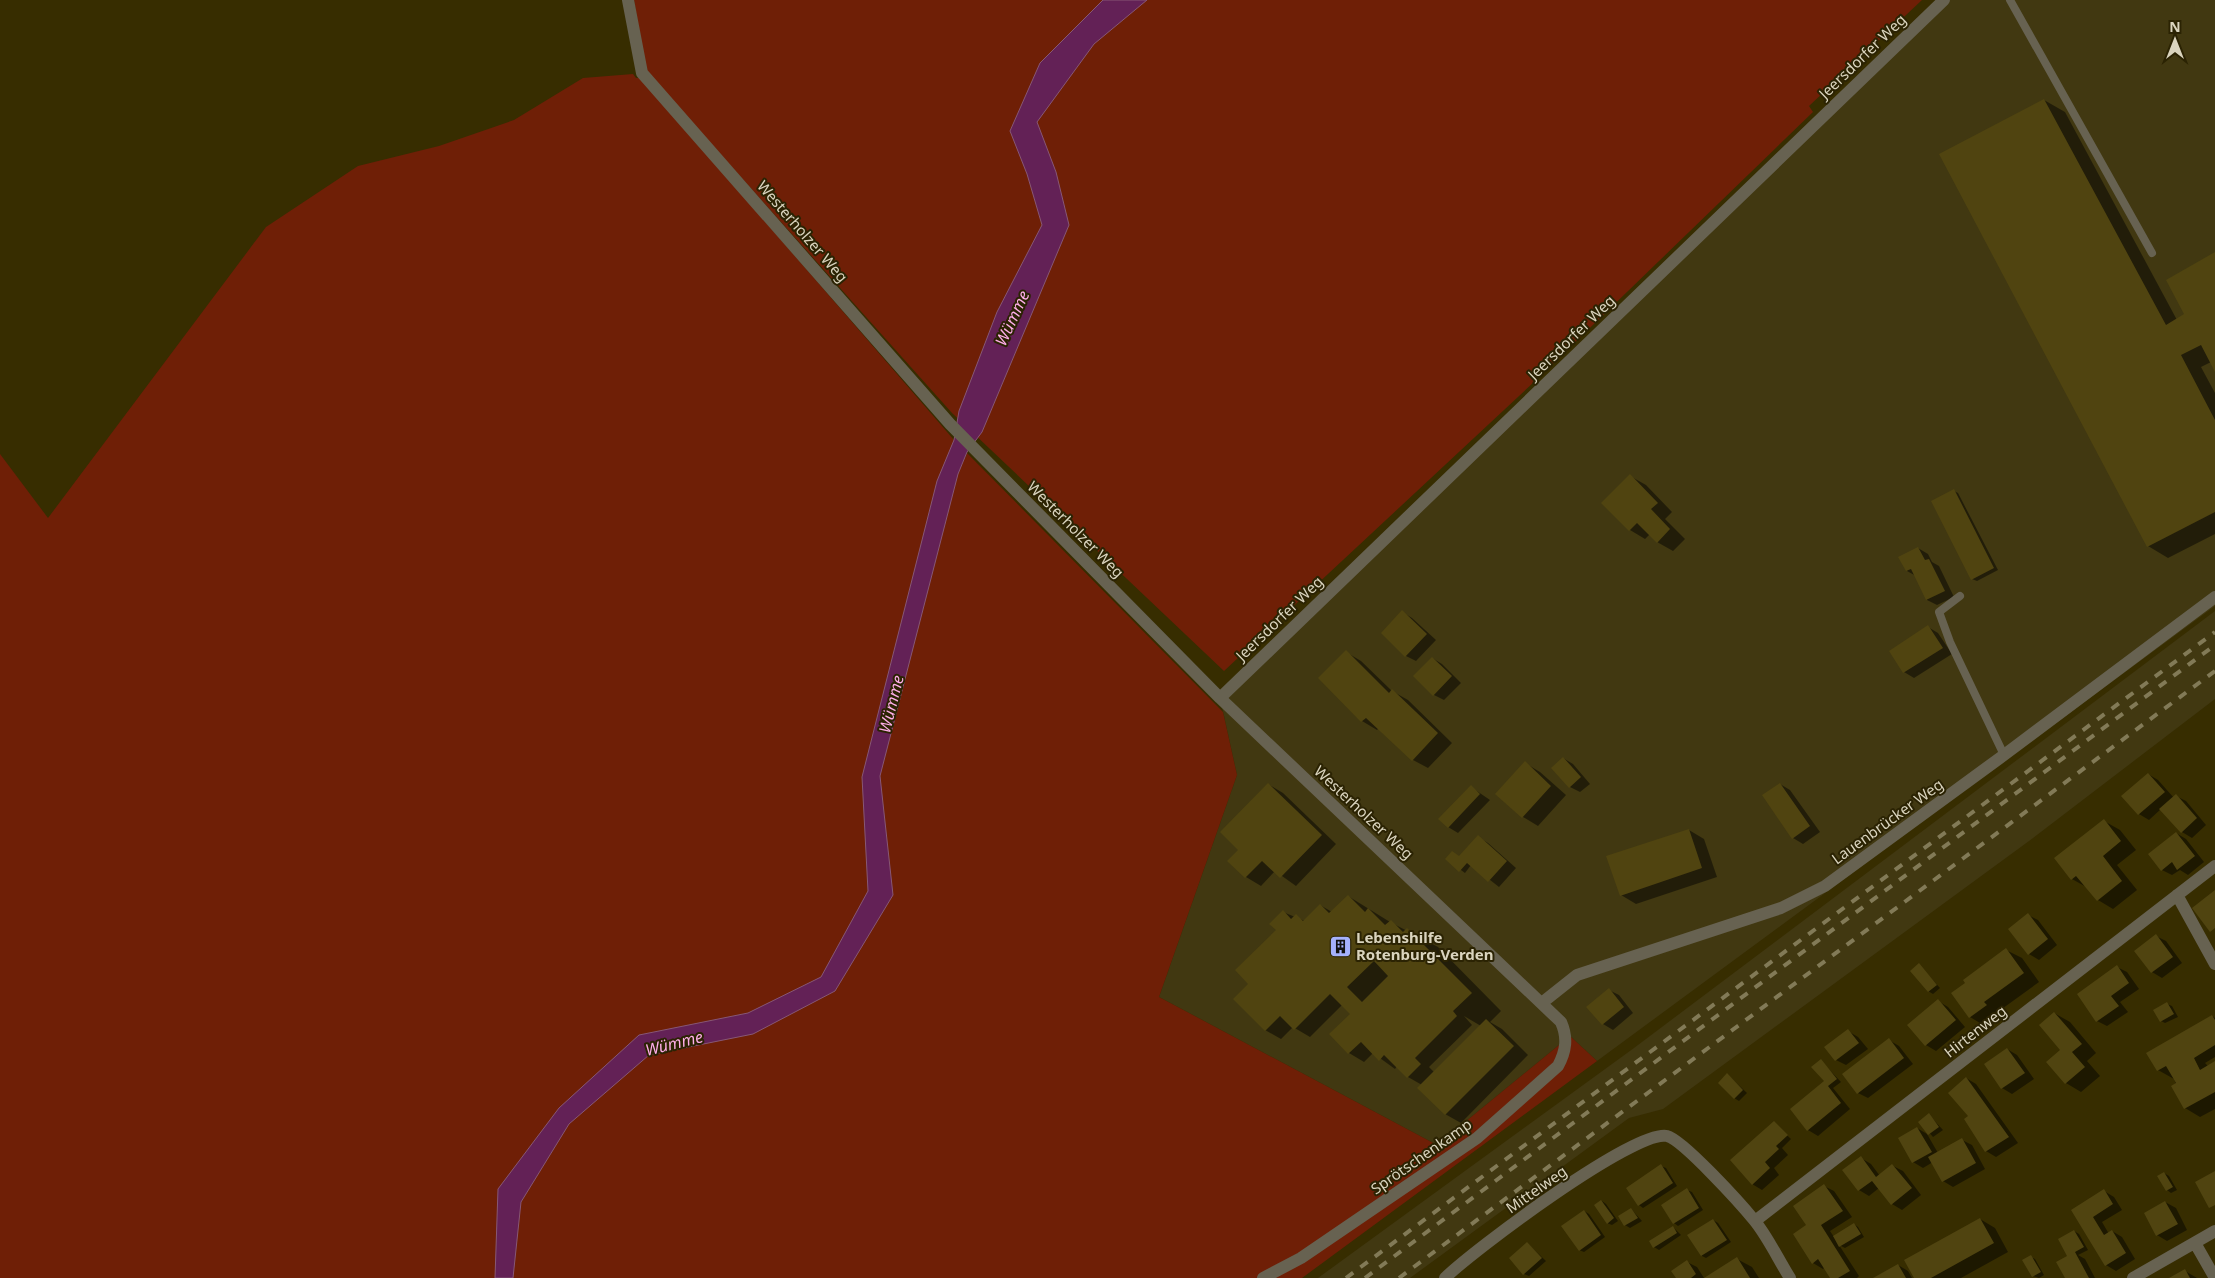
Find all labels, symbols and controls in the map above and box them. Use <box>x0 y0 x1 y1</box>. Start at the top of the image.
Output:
street label: Jeersdorfer Weg <box>1813 9 1910 104</box>
north arrow <box>2150 15 2200 65</box>
text: N <box>2169 17 2181 36</box>
street label: Westerholzer Weg <box>753 176 853 286</box>
water label: Wümme <box>990 287 1034 349</box>
street label: Jeersdorfer Weg <box>1522 290 1619 385</box>
street label: Westerholzer Weg <box>1023 476 1129 582</box>
street label: Jeersdorfer Weg <box>1230 571 1327 666</box>
water label: Wümme <box>873 673 909 735</box>
street label: Westerholzer Weg <box>1310 761 1418 863</box>
street label: Lauenbrücker Weg <box>1827 774 1947 868</box>
place label: Lebenshilfe Rotenburg-Verden <box>1356 927 1494 964</box>
building icon: Lebenshilfe Rotenburg-Verden <box>1328 934 1352 958</box>
street label: Hirtenweg <box>1940 1000 2010 1062</box>
water label: Wümme <box>643 1025 705 1061</box>
street label: Sprötschenkamp <box>1367 1114 1475 1198</box>
street label: Mittelweg <box>1502 1161 1570 1217</box>

